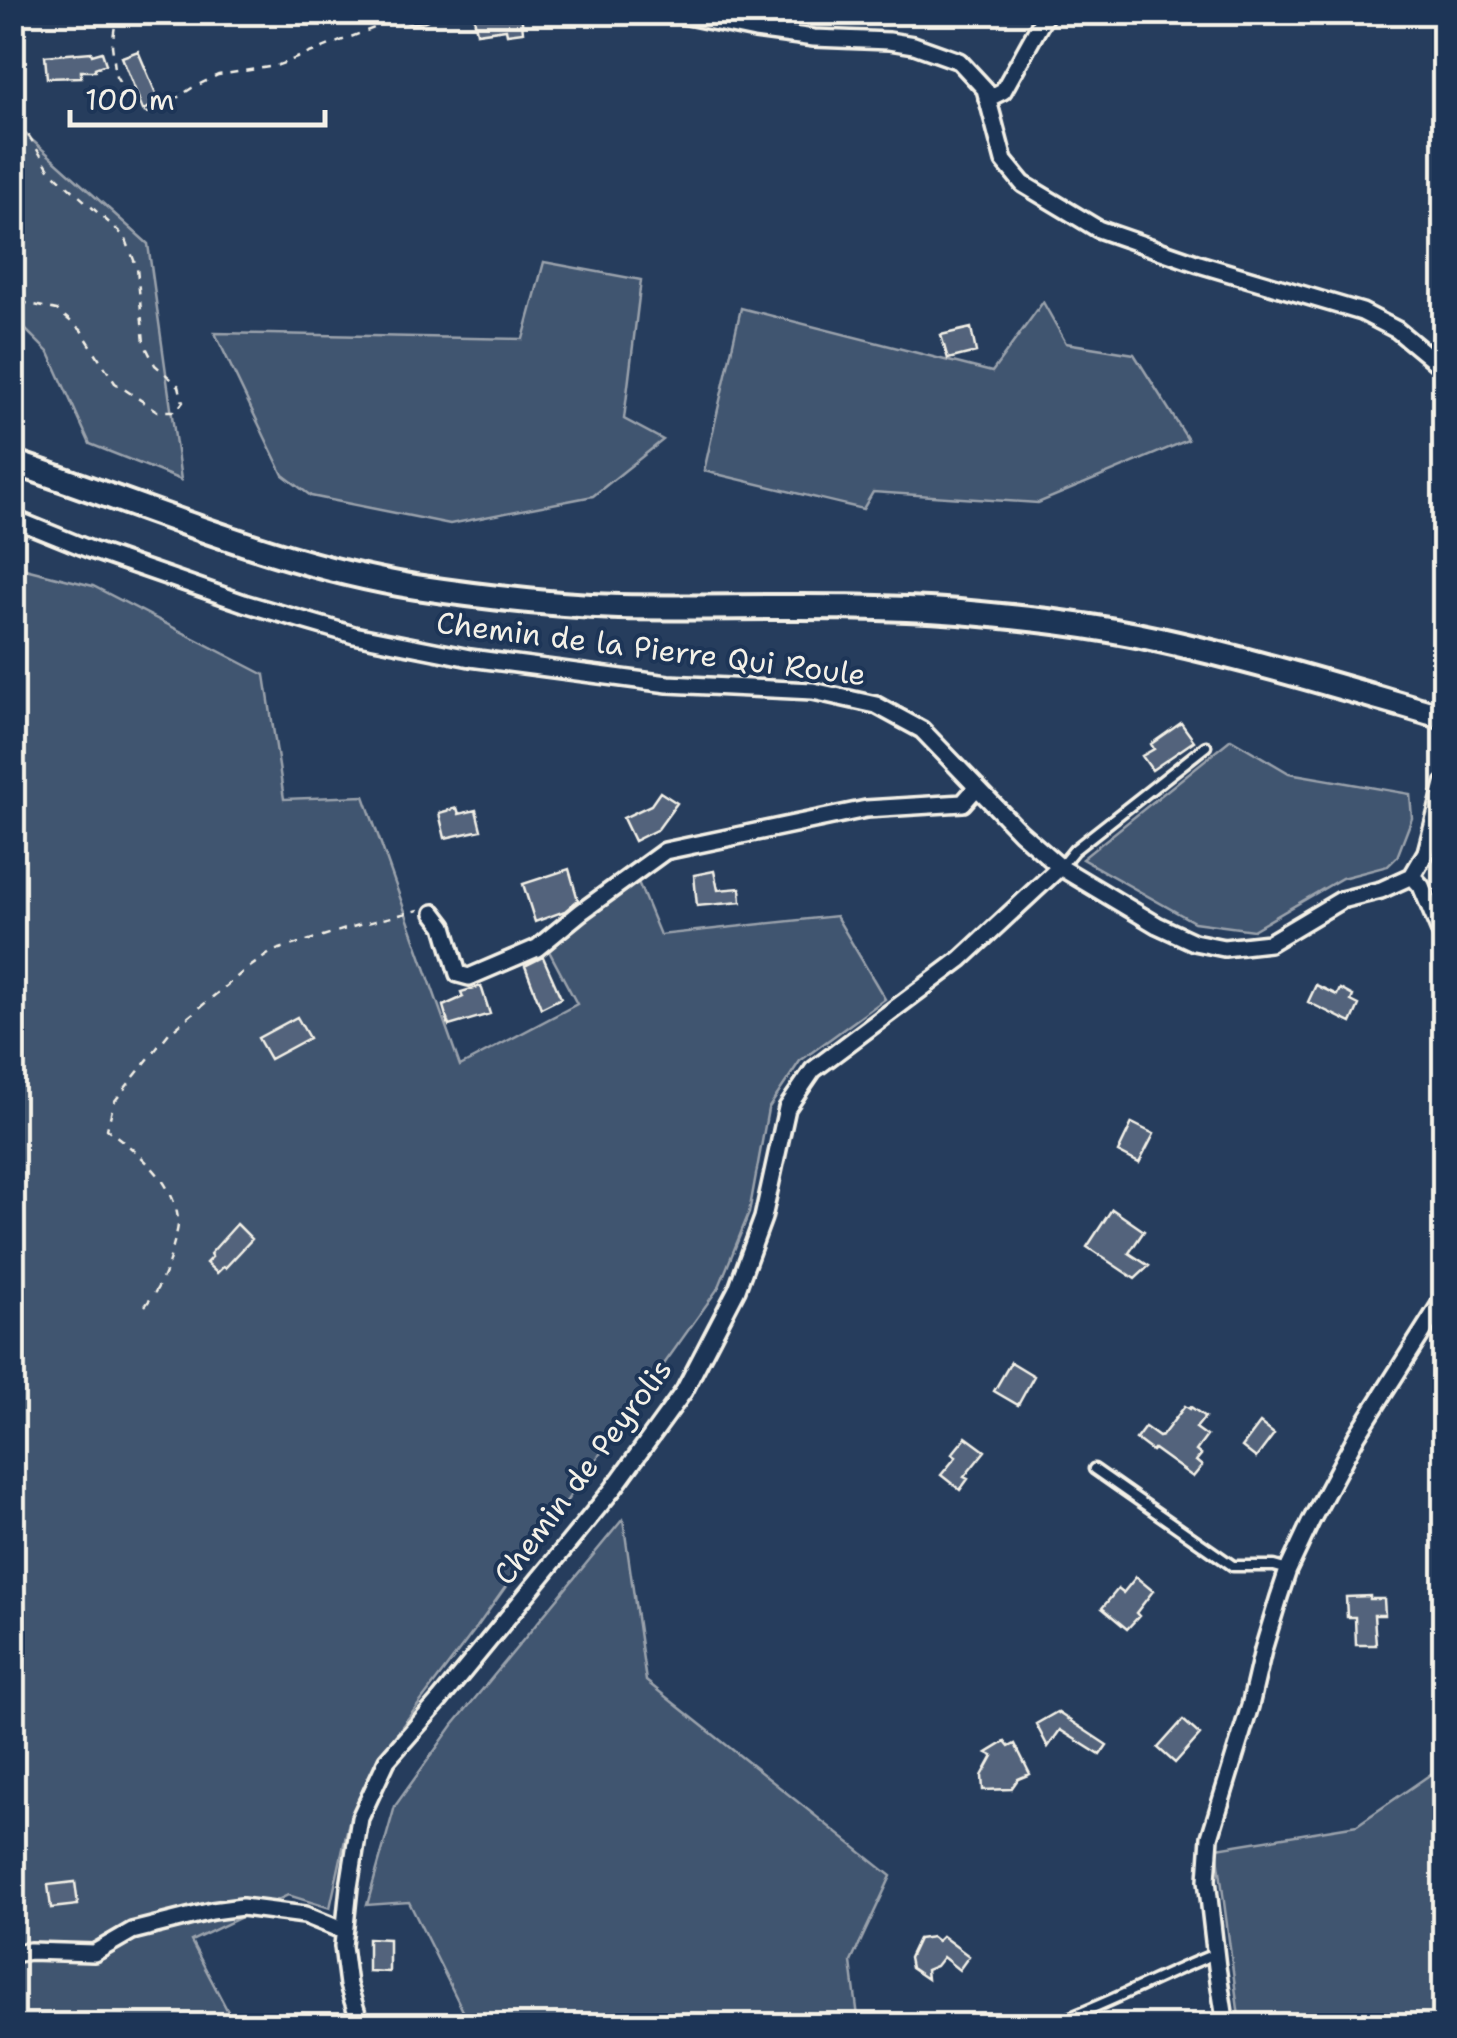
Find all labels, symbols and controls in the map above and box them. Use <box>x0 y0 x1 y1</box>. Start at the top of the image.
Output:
scale bar <box>70 65 325 127</box>
text: 100 m <box>85 79 175 120</box>
street label: Chemin de la Pierre Qui Roule <box>434 602 868 695</box>
street label: Chemin de Peyrolis <box>484 1350 681 1593</box>

